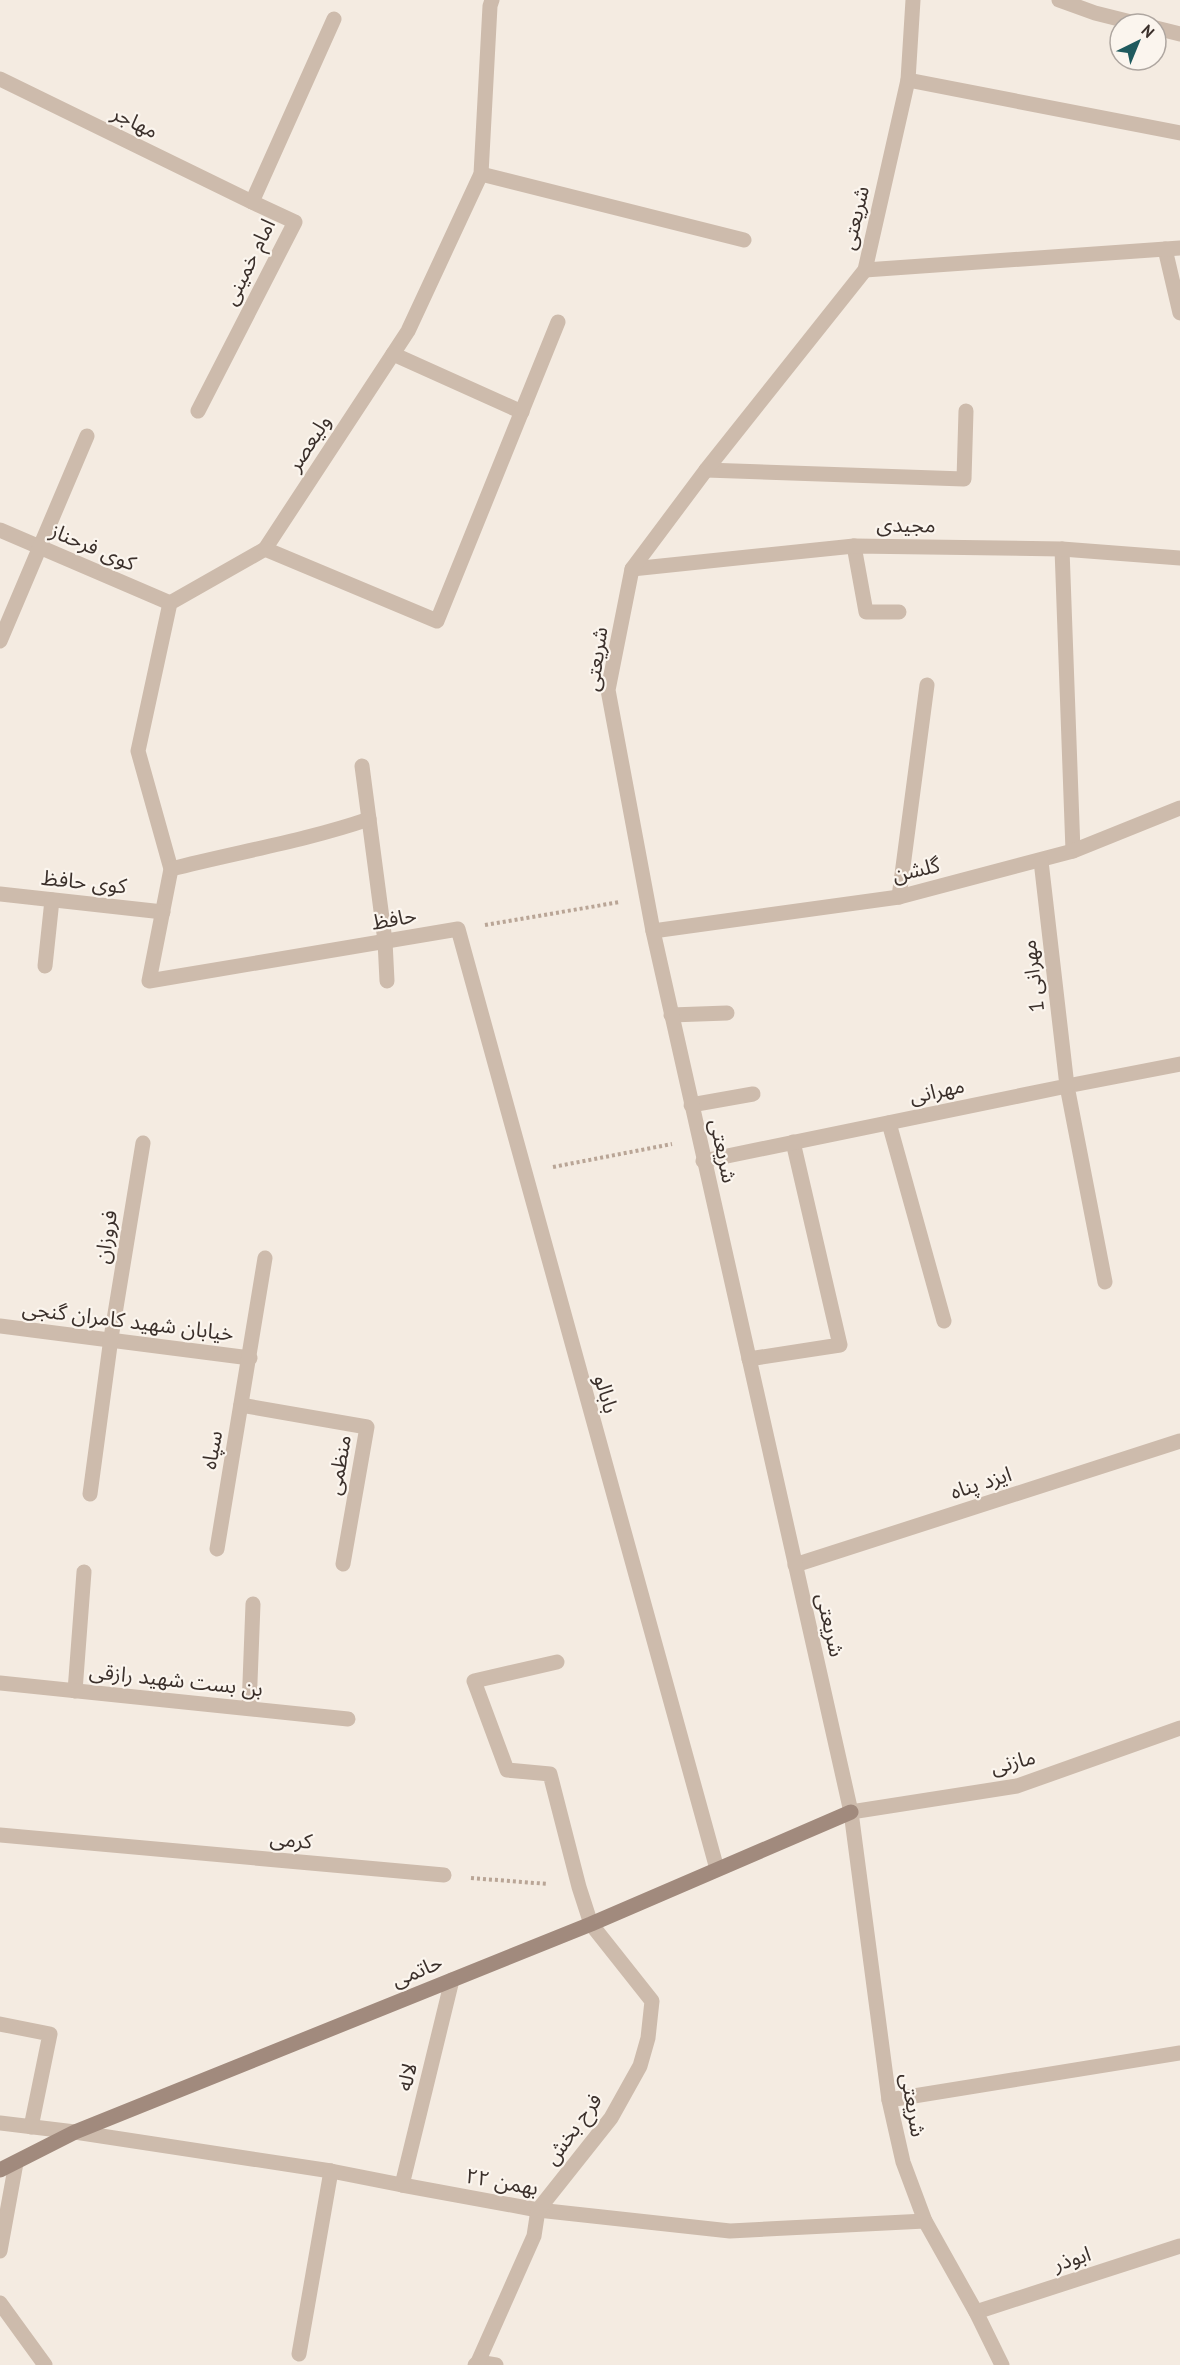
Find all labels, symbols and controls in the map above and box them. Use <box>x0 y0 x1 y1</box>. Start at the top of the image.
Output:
north arrow <box>1108 12 1168 72</box>
text: N <box>1138 20 1159 42</box>
street label: مهاجر <box>107 98 163 144</box>
street label: شریعتی <box>834 183 875 252</box>
street label: امام خمینی <box>216 214 284 311</box>
street label: ولیعصر <box>280 409 337 477</box>
street label: مجیدی <box>876 510 936 539</box>
street label: کوی فرحناز <box>45 516 140 577</box>
street label: شریعتی <box>578 625 613 693</box>
street label: گلشن <box>889 851 943 888</box>
street label: کوی حافظ <box>40 864 128 899</box>
street label: حافظ <box>369 901 419 936</box>
street label: مهرانی 1 <box>1015 938 1050 1014</box>
street label: مهرانی <box>907 1072 967 1109</box>
street label: شریعتی <box>704 1116 743 1185</box>
street label: فروزان <box>88 1208 123 1266</box>
street label: خیابان شهید کامران گنجی <box>21 1294 235 1347</box>
street label: بابالو <box>588 1371 625 1416</box>
street label: سپاه <box>195 1428 228 1471</box>
street label: منظمی <box>320 1433 357 1497</box>
street label: ایزد پناه <box>947 1460 1015 1505</box>
street label: شریعتی <box>810 1590 851 1659</box>
street label: بن بست شهید رازقی <box>88 1657 264 1702</box>
street label: مازنی <box>988 1743 1038 1780</box>
street label: کرمی <box>269 1824 314 1855</box>
street label: حاتمی <box>387 1948 446 1993</box>
street label: لاله <box>390 2060 423 2094</box>
street label: شریعتی <box>895 2071 932 2139</box>
street label: فرح بخش <box>537 2087 609 2171</box>
street label: ۲۲ بهمن <box>464 2162 541 2201</box>
street label: ابوذر <box>1049 2240 1094 2278</box>

